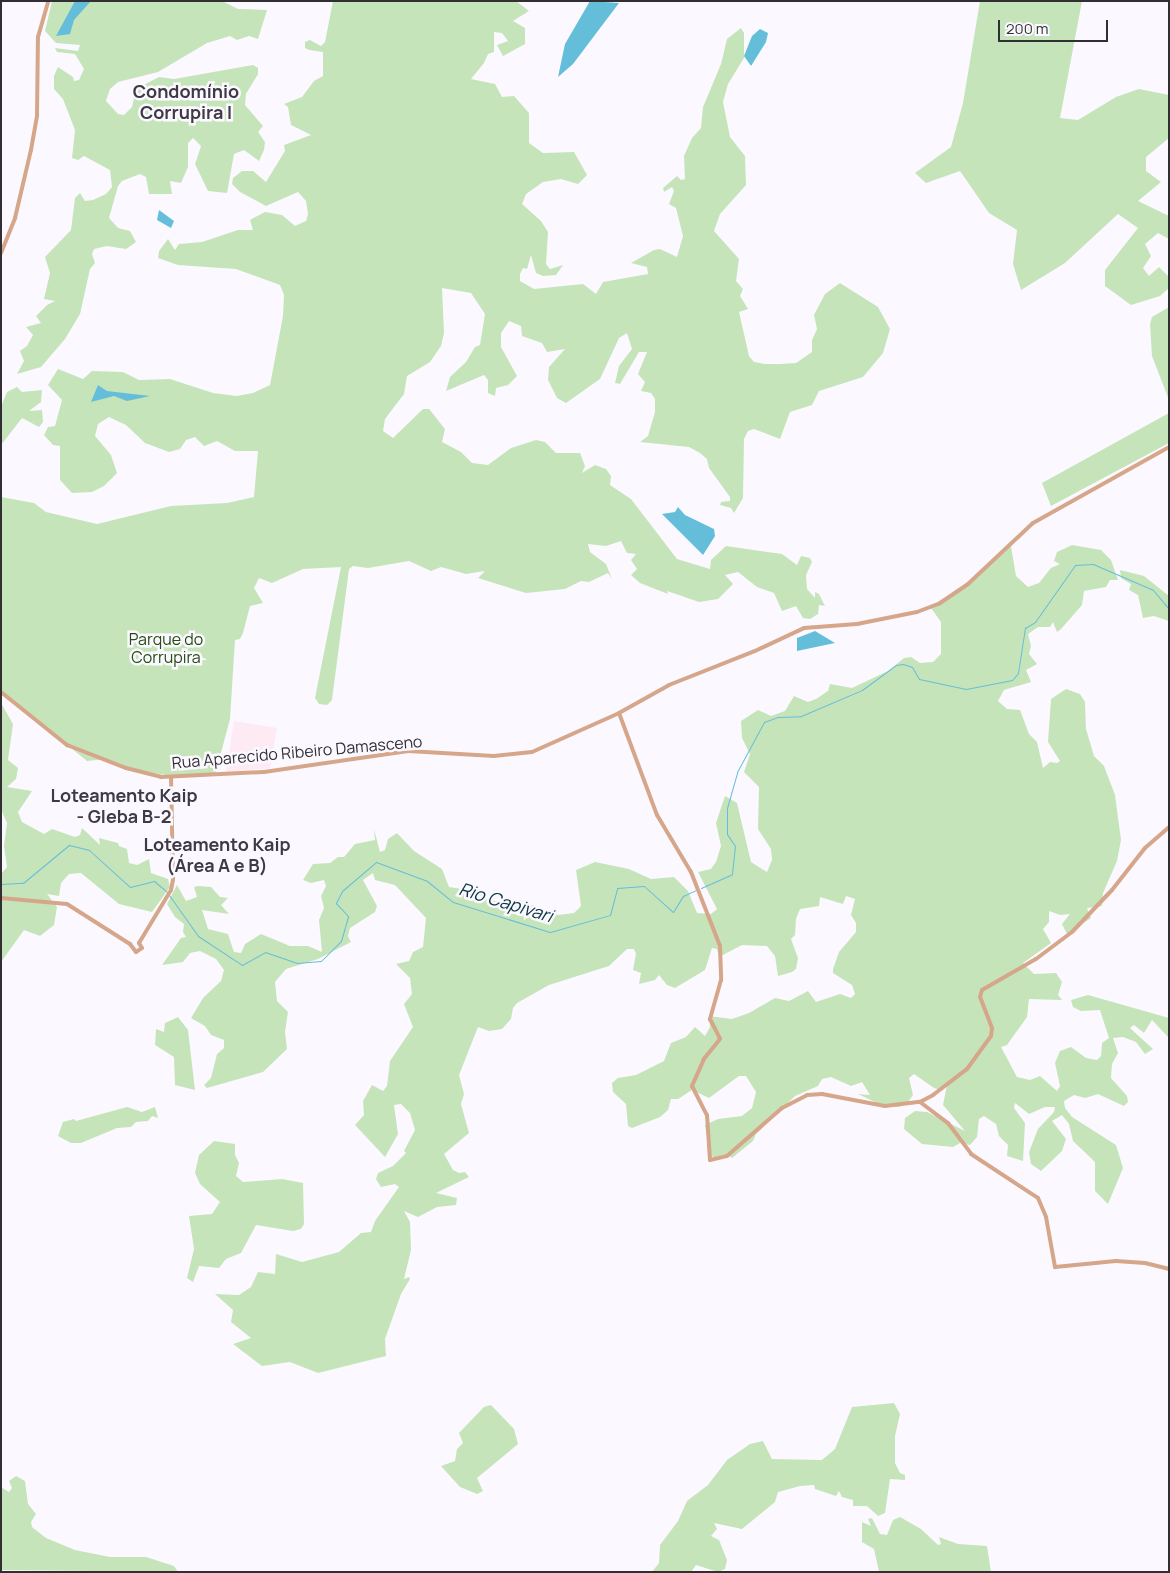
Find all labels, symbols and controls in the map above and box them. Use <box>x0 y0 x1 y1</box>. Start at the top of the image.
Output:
scale bar <box>1000 10 1110 42</box>
text: 200 m <box>1006 18 1049 39</box>
district label: Condomínio Corrupira I <box>133 81 239 124</box>
park label: Parque do Corrupira <box>129 629 203 667</box>
street label: Rua Aparecido Ribeiro Damasceno <box>171 731 423 773</box>
district label: Loteamento Kaip - Gleba B-2 <box>50 785 198 828</box>
district label: Loteamento Kaip (Área A e B) <box>143 834 291 876</box>
water label: Rio Capivari <box>457 878 555 926</box>

